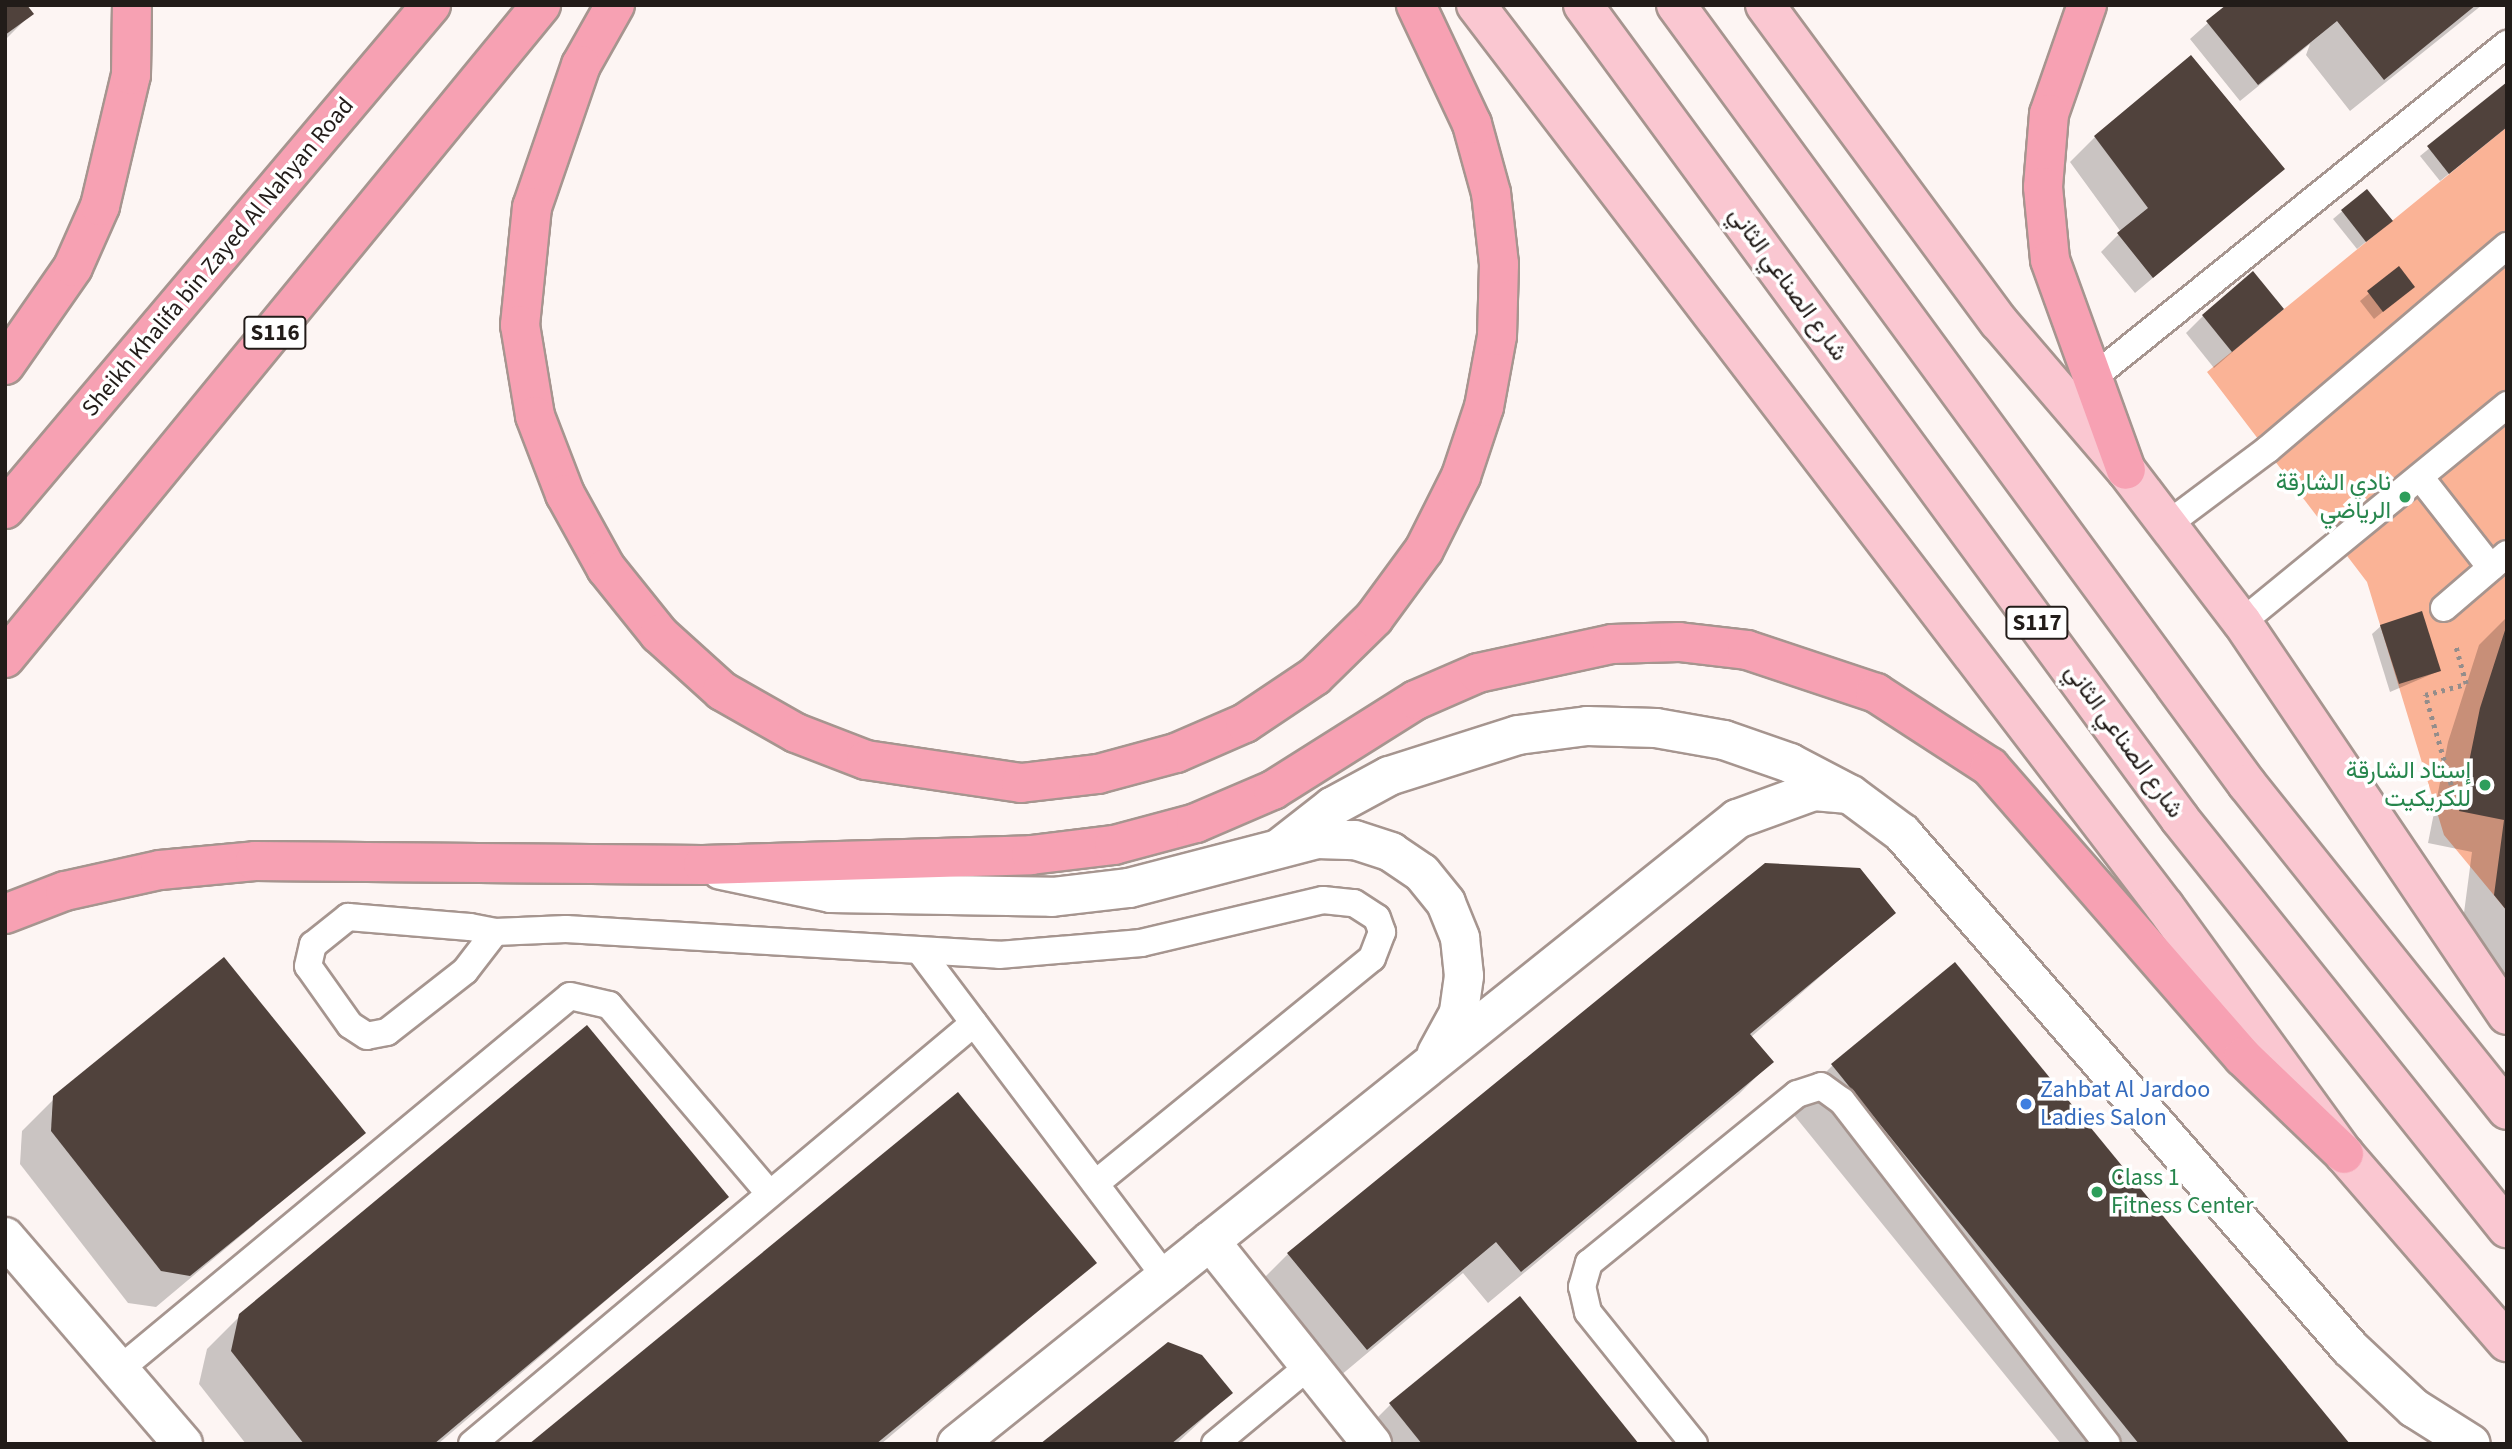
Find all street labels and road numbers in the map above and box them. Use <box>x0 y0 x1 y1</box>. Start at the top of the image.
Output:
street label: Sheikh Khalifa bin Zayed Al Nahyan Road <box>76 92 360 422</box>
street label: شارع الصناعي الثاني <box>1722 201 1854 367</box>
road number: S116 <box>242 314 308 352</box>
road number: S117 <box>2004 604 2070 642</box>
street label: شارع الصناعي الثاني <box>2058 658 2190 824</box>

